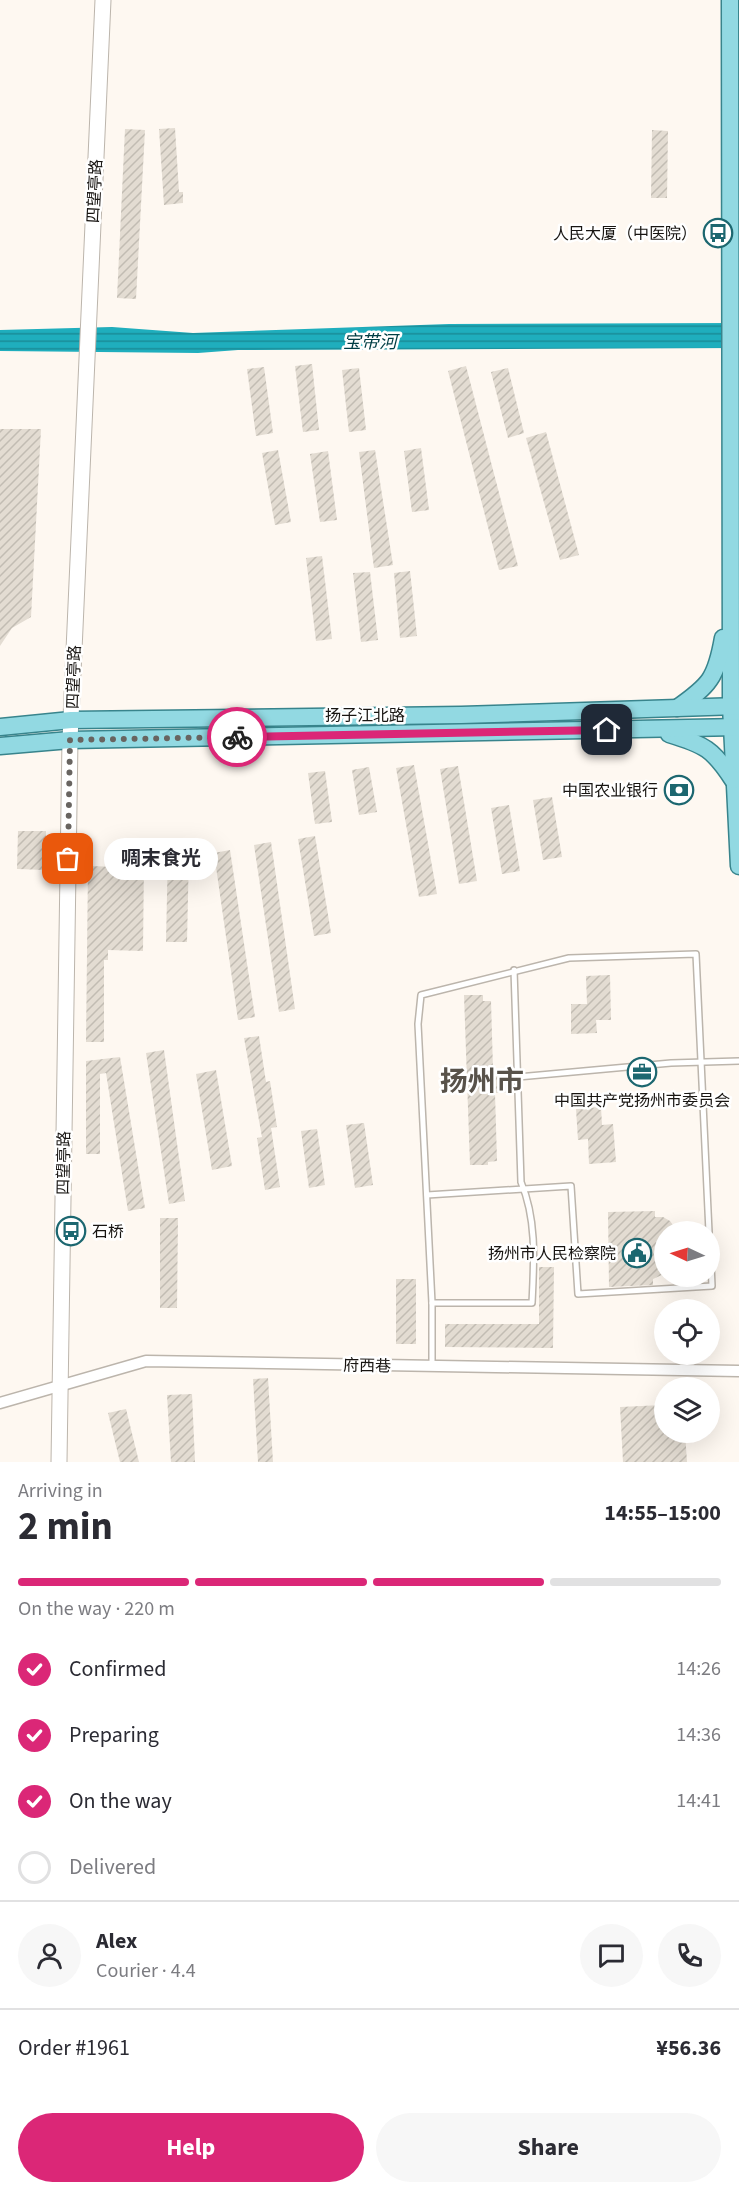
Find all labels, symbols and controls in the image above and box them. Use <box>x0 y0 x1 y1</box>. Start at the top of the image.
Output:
street label: 四望亭路 <box>82 159 108 224</box>
bus stop icon: 人民大厦（中医院） <box>702 217 734 249</box>
place label: 人民大厦（中医院） <box>553 223 697 245</box>
water label: 宝带河 <box>343 330 400 355</box>
street label: 四望亭路 <box>62 645 86 709</box>
pin <box>581 704 632 755</box>
street label: 扬子江北路 <box>325 705 405 727</box>
courier <box>207 707 267 767</box>
icon: home <box>590 713 623 746</box>
icon: bike <box>221 721 254 754</box>
bank icon: 中国农业银行 <box>663 774 695 806</box>
place label: 中国农业银行 <box>562 780 658 802</box>
pin <box>42 833 93 884</box>
callout: 啁末食光 <box>104 838 218 880</box>
icon: bag <box>51 842 84 875</box>
text: 啁末食光 <box>121 845 201 873</box>
office icon: 中国共产党扬州市委员会 <box>626 1056 658 1088</box>
district label: 扬州市 <box>440 1062 524 1102</box>
place label: 中国共产党扬州市委员会 <box>554 1090 730 1112</box>
street label: 四望亭路 <box>52 1131 76 1195</box>
bus stop icon: 石桥 <box>55 1215 87 1247</box>
place label: 石桥 <box>92 1221 124 1243</box>
north arrow <box>654 1221 720 1287</box>
map controls <box>654 1221 720 1443</box>
public building icon: 扬州市人民检察院 <box>621 1237 653 1269</box>
place label: 扬州市人民检察院 <box>488 1243 616 1265</box>
button: locate <box>654 1299 720 1365</box>
street label: 府西巷 <box>343 1355 391 1377</box>
button: layers <box>654 1377 720 1443</box>
text: Arriving in <box>18 1477 103 1505</box>
text: 14:55–15:00 <box>604 1497 721 1529</box>
text: 2 min <box>18 1499 113 1555</box>
text: On the way · 220 m <box>18 1595 175 1623</box>
icon: check <box>18 1653 51 1686</box>
text: Confirmed <box>69 1653 166 1685</box>
text: 14:26 <box>676 1655 721 1683</box>
icon: check <box>18 1719 51 1752</box>
text: Preparing <box>69 1719 159 1751</box>
text: 14:36 <box>676 1721 721 1749</box>
icon: check <box>18 1785 51 1818</box>
text: On the way <box>69 1785 172 1817</box>
text: 14:41 <box>676 1787 721 1815</box>
text: Delivered <box>69 1851 156 1883</box>
button: person <box>18 1924 81 1987</box>
button: chat <box>580 1924 643 1987</box>
button: phone <box>658 1924 721 1987</box>
text: Alex <box>96 1925 137 1957</box>
text: Courier · 4.4 <box>96 1957 196 1985</box>
text: Order #1961 <box>18 2032 130 2064</box>
text: ¥56.36 <box>656 2032 721 2064</box>
button: Help <box>18 2113 364 2182</box>
button: Share <box>376 2113 721 2182</box>

